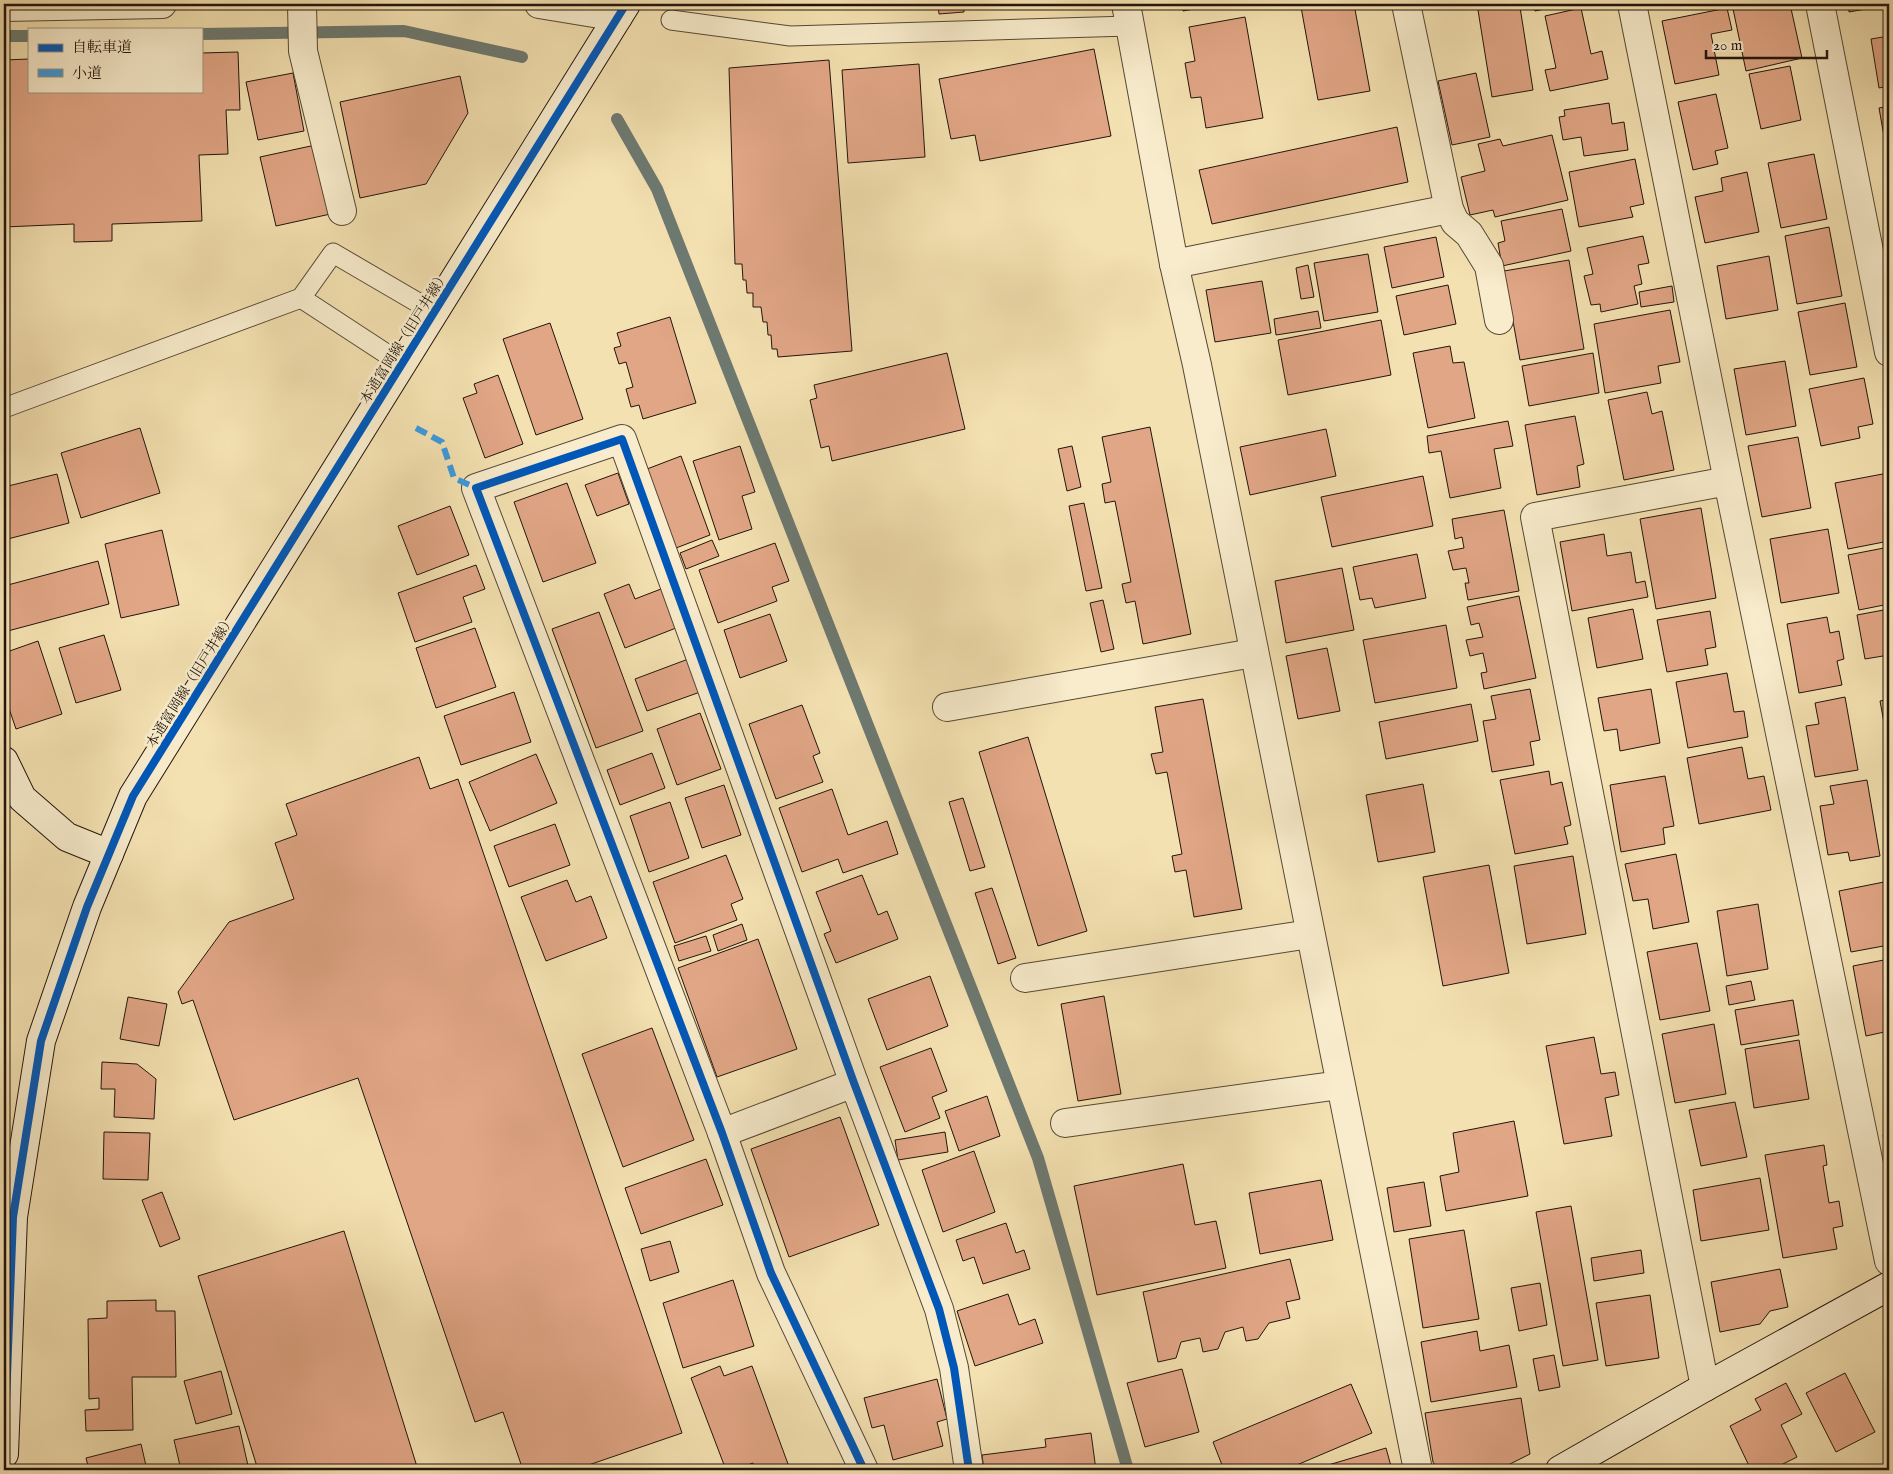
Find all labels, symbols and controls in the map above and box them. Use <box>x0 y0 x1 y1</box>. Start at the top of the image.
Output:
legend <box>28 28 202 92</box>
scale bar <box>1706 28 1827 60</box>
text: 20 m <box>1713 36 1743 55</box>
text: 自転車道 <box>72 38 132 57</box>
text: 小道 <box>72 64 102 83</box>
street label: 本通富岡線（旧戸井線） <box>356 267 453 408</box>
street label: 本通富岡線（旧戸井線） <box>142 611 239 752</box>

